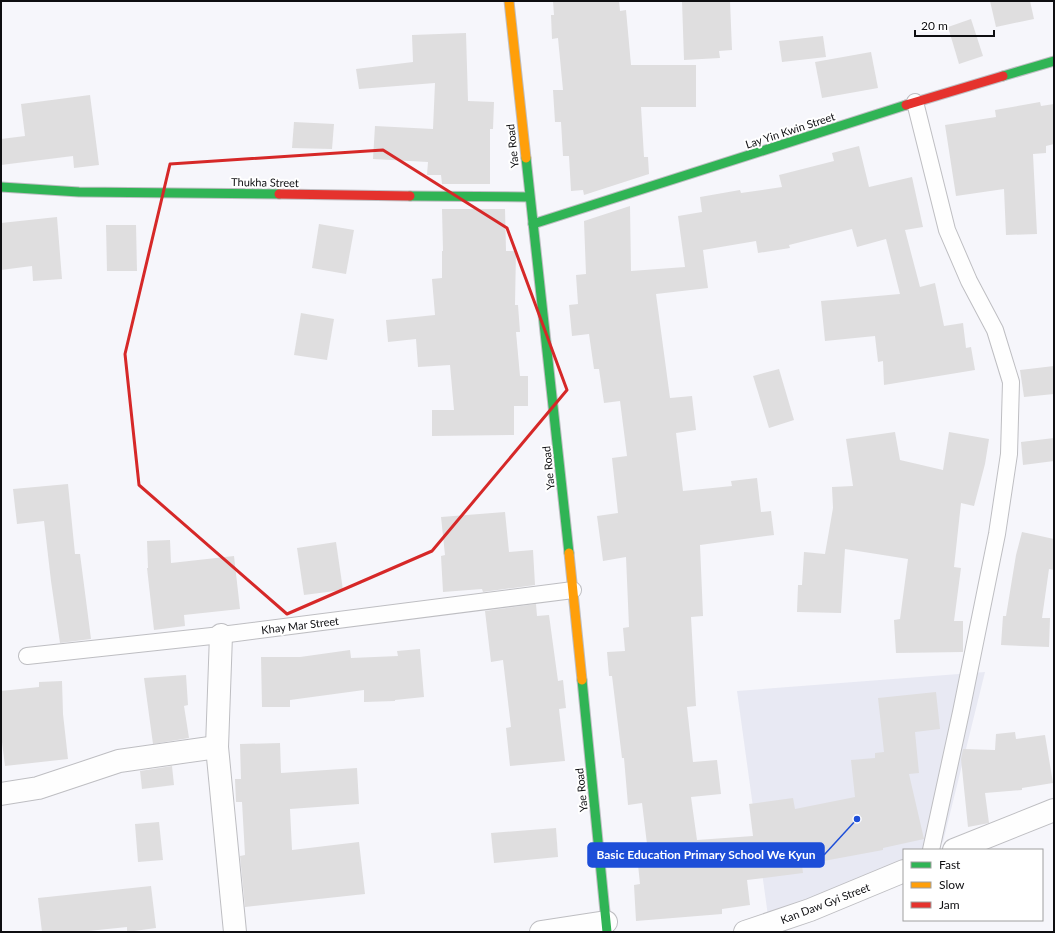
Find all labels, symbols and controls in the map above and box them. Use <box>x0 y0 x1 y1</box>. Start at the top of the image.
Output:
scale bar <box>915 12 994 38</box>
text: 20 m <box>921 18 948 33</box>
street label: Lay Yin Kwin Street <box>744 109 836 151</box>
street label: Yae Road <box>503 123 521 169</box>
street label: Thukha Street <box>231 175 299 189</box>
street label: Yae Road <box>539 445 557 491</box>
street label: Khay Mar Street <box>260 614 340 636</box>
street label: Yae Road <box>572 767 590 813</box>
callout: Basic Education Primary School We Kyun <box>588 843 824 867</box>
text: Basic Education Primary School We Kyun <box>596 847 816 862</box>
legend <box>903 849 1043 921</box>
text: Fast <box>939 857 961 872</box>
text: Slow <box>939 877 965 892</box>
street label: Kan Daw Gyi Street <box>779 880 871 926</box>
text: Jam <box>939 897 960 912</box>

